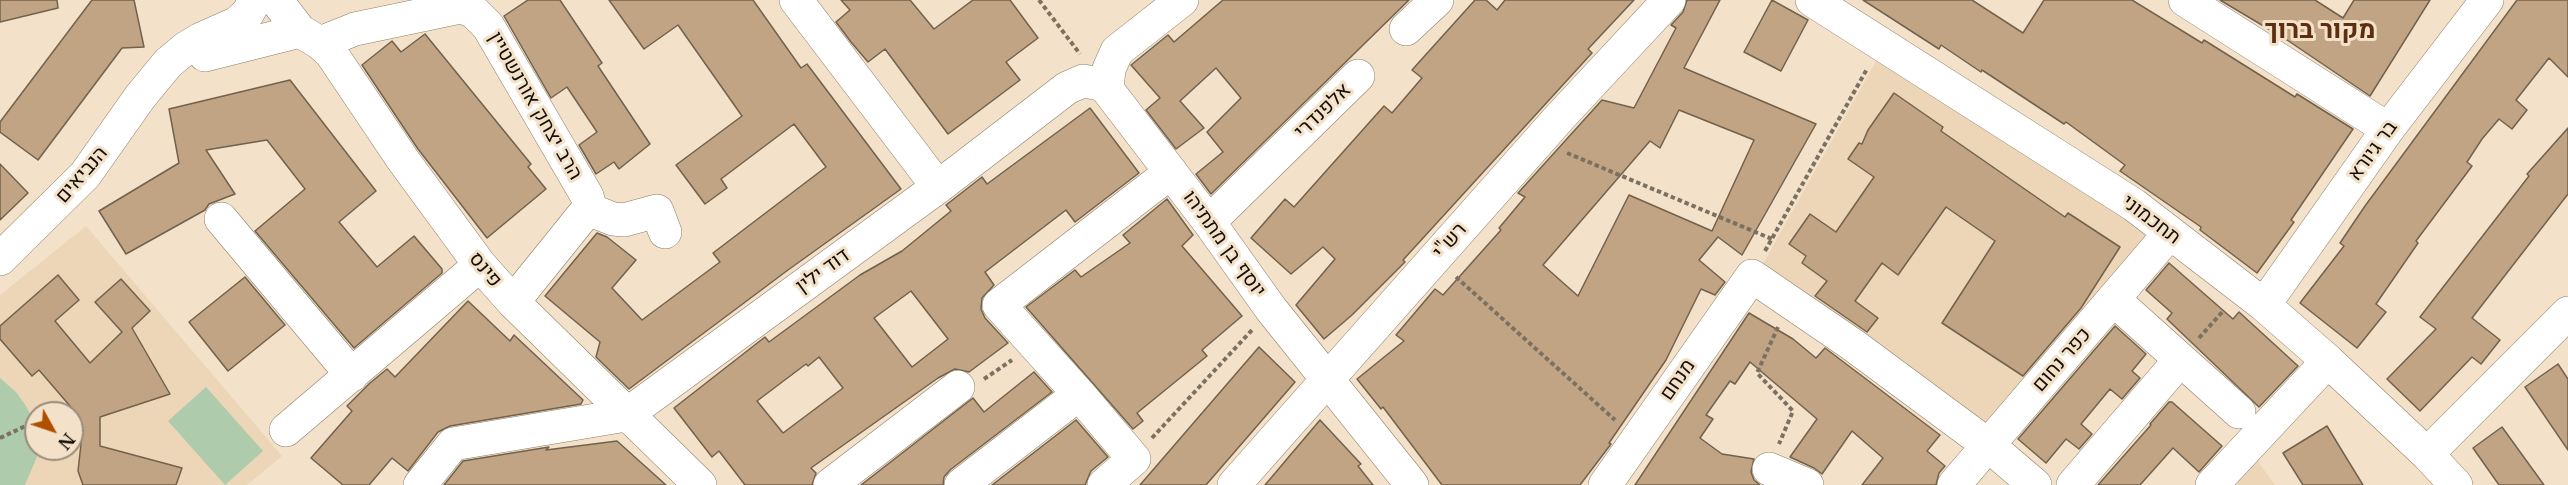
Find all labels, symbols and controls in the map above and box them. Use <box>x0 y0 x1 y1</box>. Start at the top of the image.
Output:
district label: מקור ברוך <box>2264 15 2376 47</box>
street label: הרב יצחק אורנשטיין <box>483 28 587 184</box>
street label: אלפנדרי <box>1290 78 1356 144</box>
street label: בר גיורא <box>2343 116 2403 186</box>
street label: הנביאים <box>51 142 113 208</box>
street label: יוסף בן מתתיהו <box>1177 186 1271 302</box>
street label: תחכמוני <box>2117 190 2185 250</box>
street label: רש"י <box>1428 218 1472 264</box>
street label: דוד ילין <box>791 243 855 299</box>
street label: פינס <box>463 248 507 292</box>
street label: כפר נחום <box>2028 323 2096 397</box>
street label: מנחם <box>1655 355 1701 405</box>
north arrow <box>24 401 84 461</box>
text: N <box>54 429 79 453</box>

